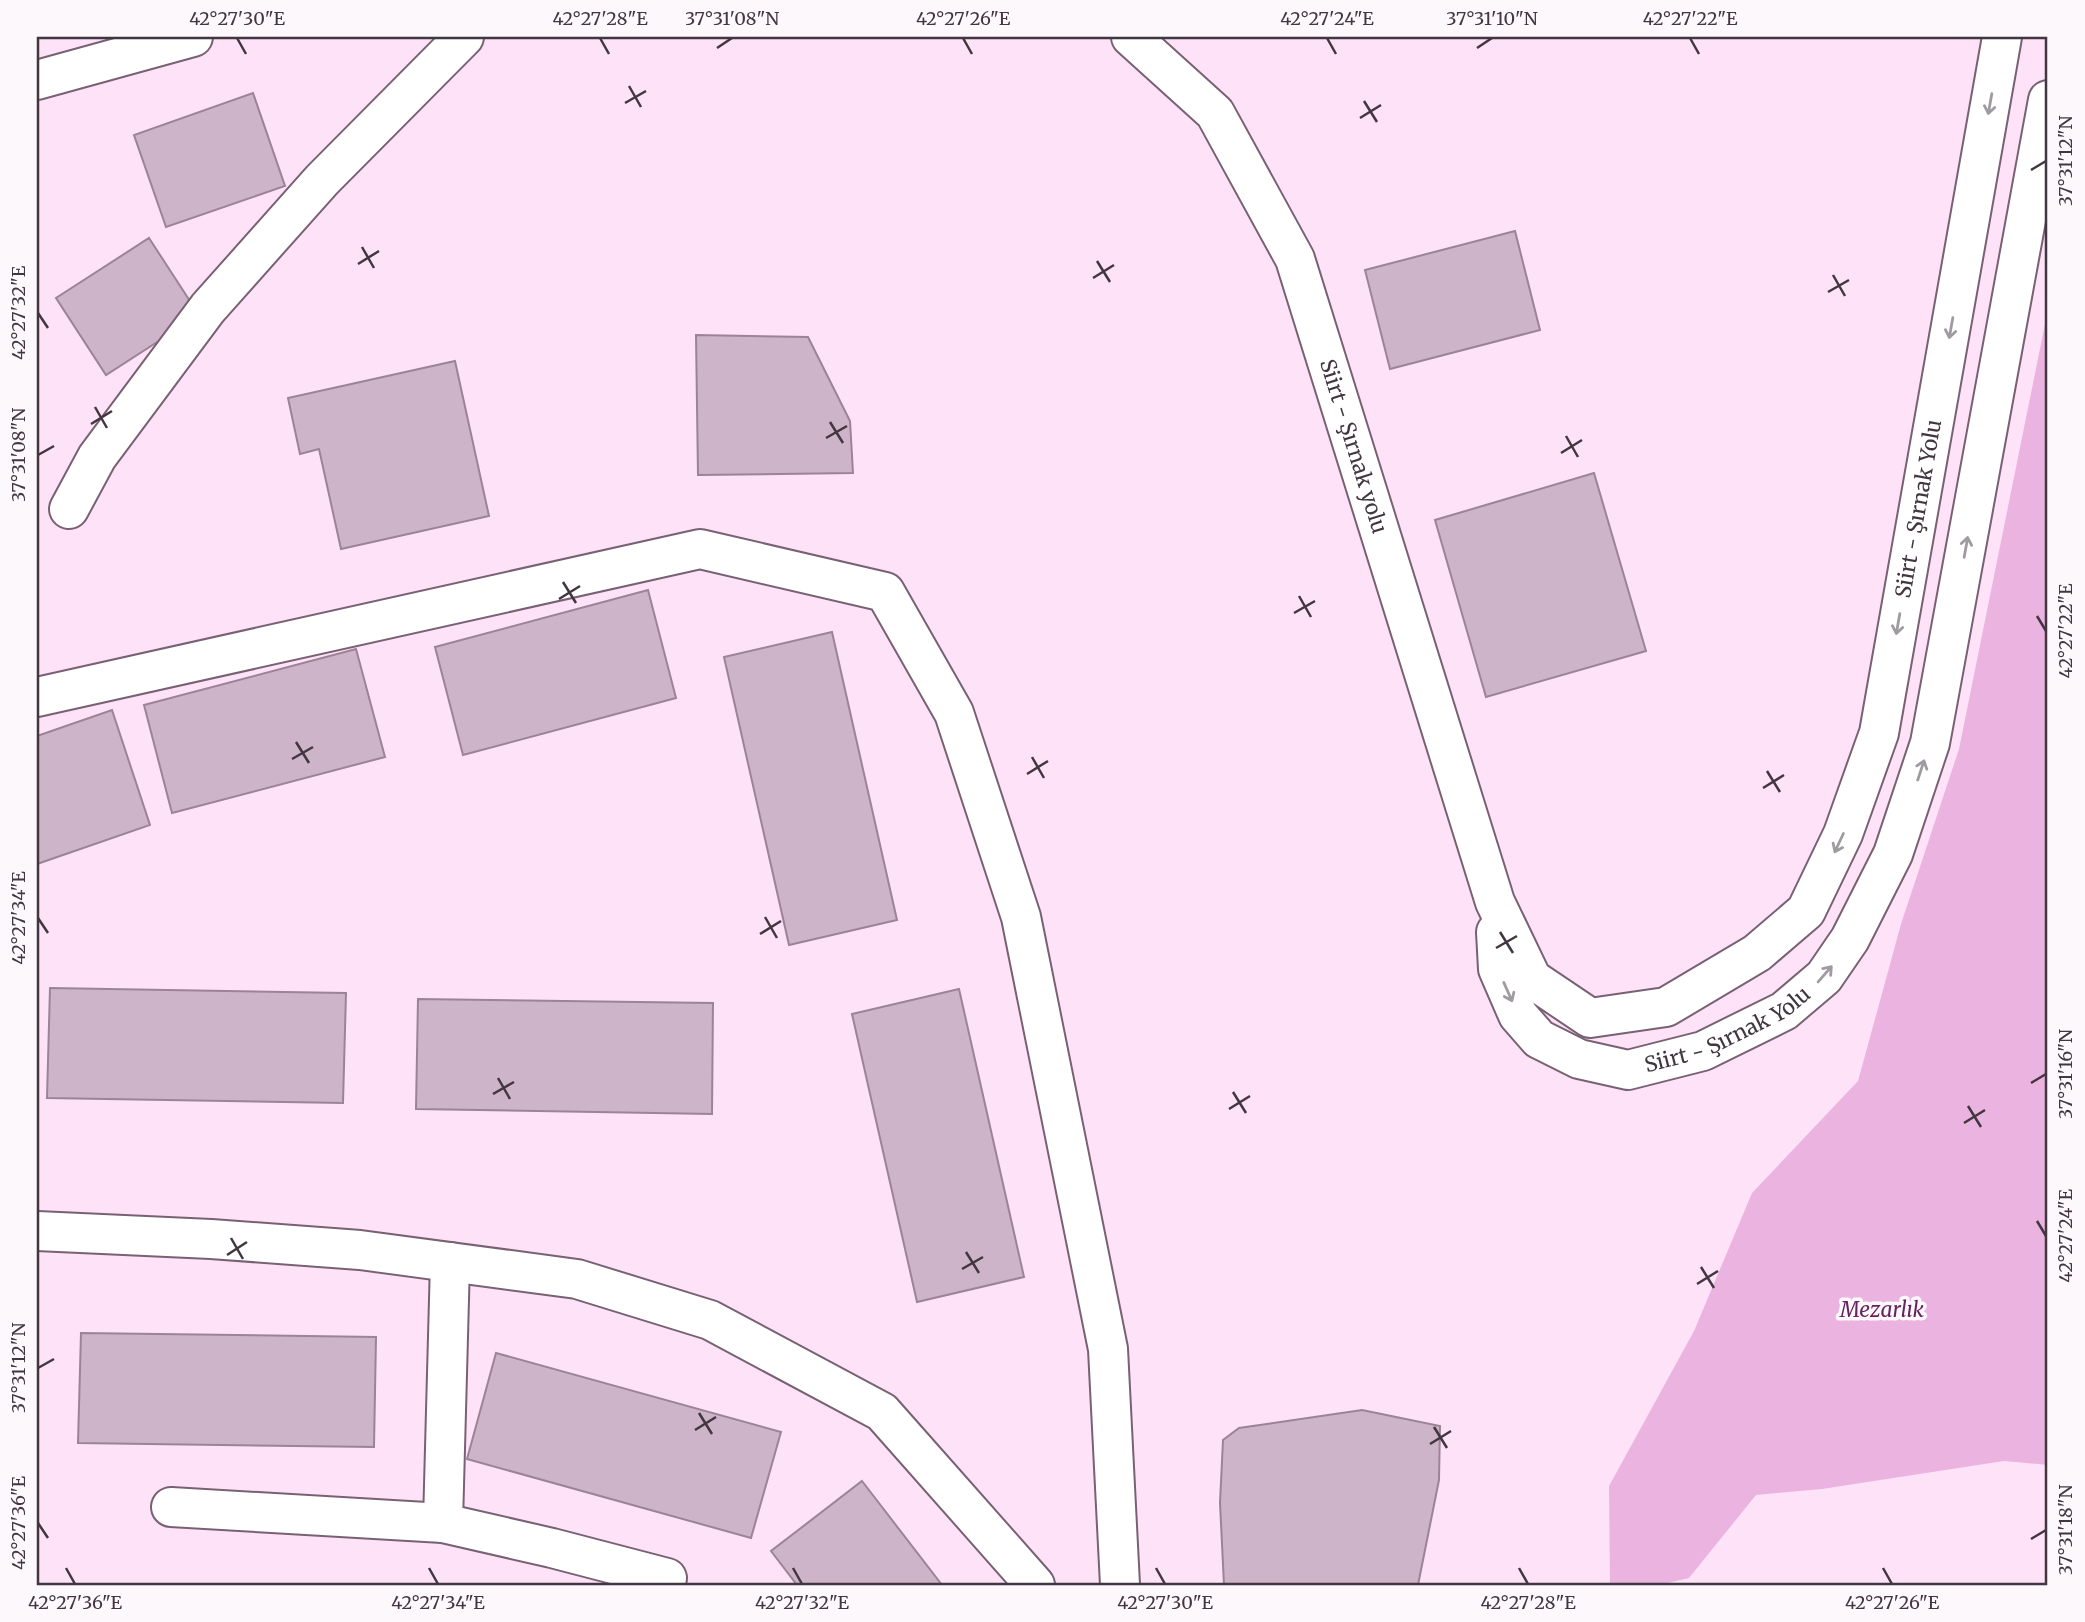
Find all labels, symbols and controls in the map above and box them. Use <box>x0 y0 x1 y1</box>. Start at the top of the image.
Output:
text: 42°27'30"E <box>189 7 285 30</box>
text: 42°27'28"E <box>552 7 648 30</box>
text: 37°31'08"N <box>685 7 779 30</box>
text: 42°27'26"E <box>916 7 1011 30</box>
text: 42°27'24"E <box>1280 7 1374 30</box>
text: 37°31'10"N <box>1446 7 1538 30</box>
text: 42°27'22"E <box>1643 7 1738 30</box>
one-way arrow <box>1983 92 1996 115</box>
text: 37°31'12"N <box>2054 116 2077 206</box>
text: 42°27'32"E <box>7 265 30 360</box>
one-way arrow <box>1943 316 1957 339</box>
street label: Siirt - Şırnak yolu <box>1314 356 1394 537</box>
text: 37°31'08"N <box>7 408 30 502</box>
street label: Siirt - Şırnak Yolu <box>1889 417 1947 600</box>
one-way arrow <box>1960 536 1973 559</box>
text: 42°27'22"E <box>2054 583 2077 678</box>
one-way arrow <box>1891 612 1904 635</box>
one-way arrow <box>1916 759 1928 781</box>
one-way arrow <box>1832 832 1845 853</box>
text: 42°27'34"E <box>7 871 30 965</box>
one-way arrow <box>1817 965 1833 983</box>
street label: Siirt - Şırnak Yolu <box>1642 980 1816 1078</box>
one-way arrow <box>1502 981 1515 1002</box>
text: 37°31'16"N <box>2054 1029 2077 1119</box>
text: 42°27'24"E <box>2054 1189 2077 1283</box>
park label: Mezarlık <box>1839 1296 1925 1323</box>
text: 37°31'12"N <box>7 1323 30 1413</box>
text: 42°27'36"E <box>7 1475 30 1570</box>
text: 37°31'18"N <box>2054 1485 2077 1575</box>
text: 42°27'36"E <box>28 1591 123 1614</box>
text: 42°27'34"E <box>391 1591 485 1614</box>
text: 42°27'32"E <box>755 1591 850 1614</box>
text: 42°27'30"E <box>1117 1591 1213 1614</box>
text: 42°27'28"E <box>1480 1591 1576 1614</box>
text: 42°27'26"E <box>1845 1591 1940 1614</box>

